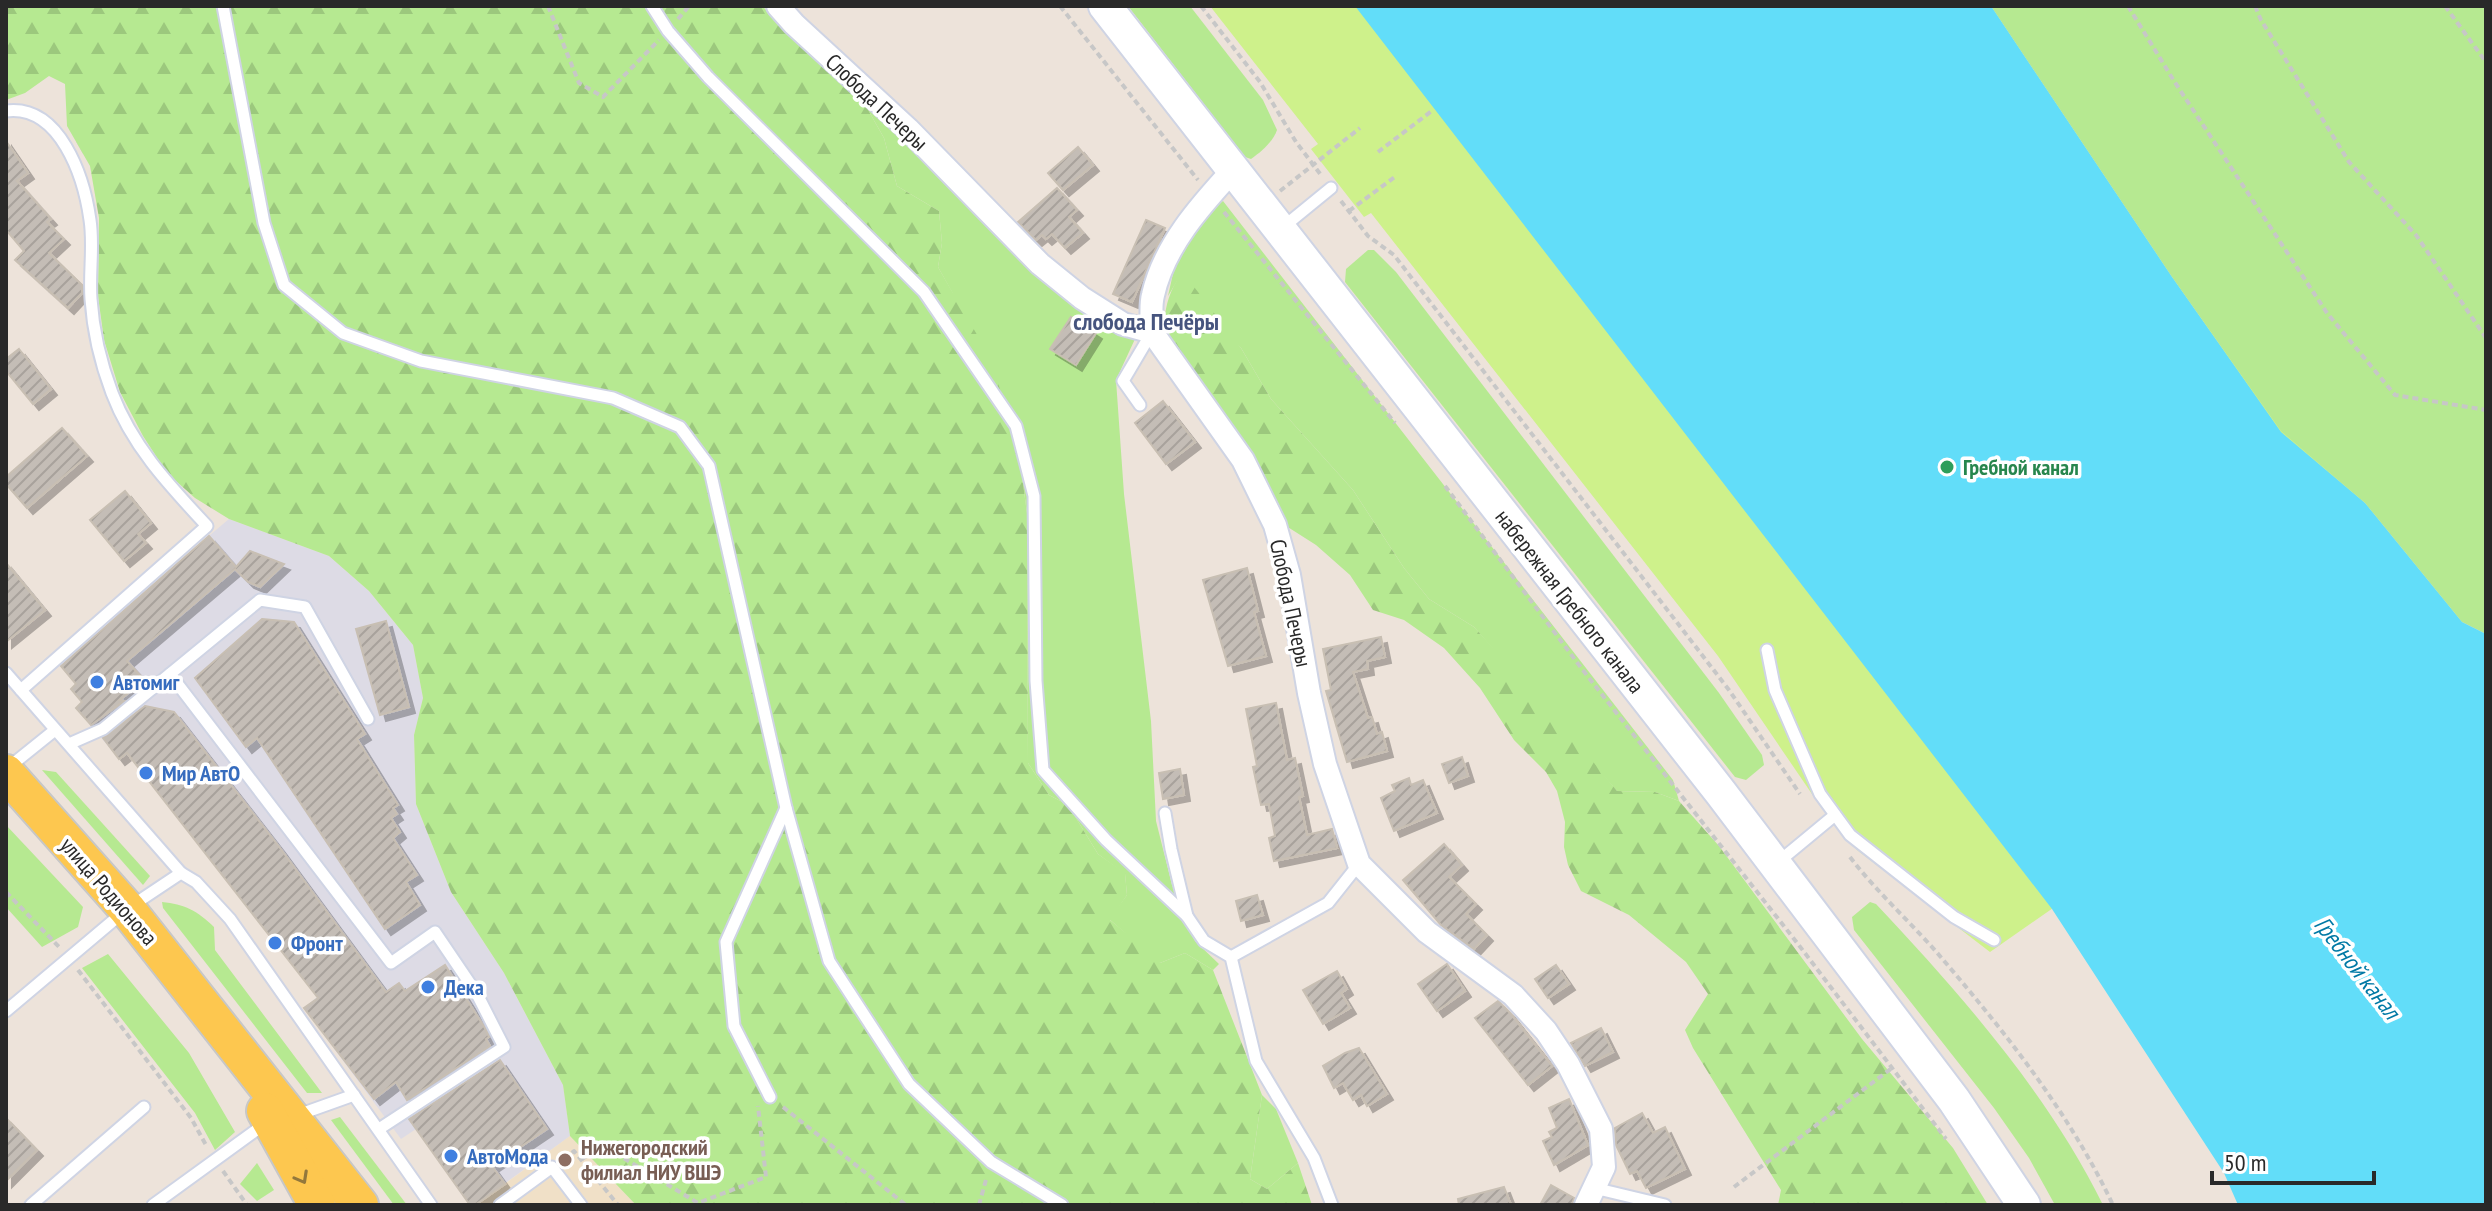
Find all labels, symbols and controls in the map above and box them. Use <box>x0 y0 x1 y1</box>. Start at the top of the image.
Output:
street label: Слобода Печеры <box>820 48 934 156</box>
district label: слобода Печёры <box>1073 306 1219 337</box>
place label: Гребной канал <box>1963 453 2079 481</box>
marker: Гребной канал <box>1938 458 1956 476</box>
street label: набережная Гребного канала <box>1489 503 1651 699</box>
street label: Слобода Печеры <box>1264 537 1318 669</box>
place label: Автомиг <box>112 668 180 696</box>
marker: Автомиг <box>88 673 106 691</box>
place label: Мир АвтО <box>162 759 240 787</box>
marker: Мир АвтО <box>137 764 155 782</box>
street label: улица Родионова <box>54 831 164 951</box>
water label: Гребной канал <box>2308 910 2409 1027</box>
place label: Фронт <box>291 929 343 957</box>
marker: Фронт <box>266 934 284 952</box>
place label: Дека <box>444 973 484 1001</box>
marker: Дека <box>419 978 437 996</box>
place label: Нижегородский филиал НИУ ВШЭ <box>581 1133 721 1186</box>
scale bar <box>2212 1135 2374 1185</box>
place label: АвтоМода <box>466 1142 548 1170</box>
marker: АвтоМода <box>442 1147 460 1165</box>
text: 50 m <box>2224 1147 2266 1178</box>
marker: Нижегородский филиал НИУ ВШЭ <box>556 1151 574 1169</box>
one-way arrow <box>292 1169 308 1184</box>

